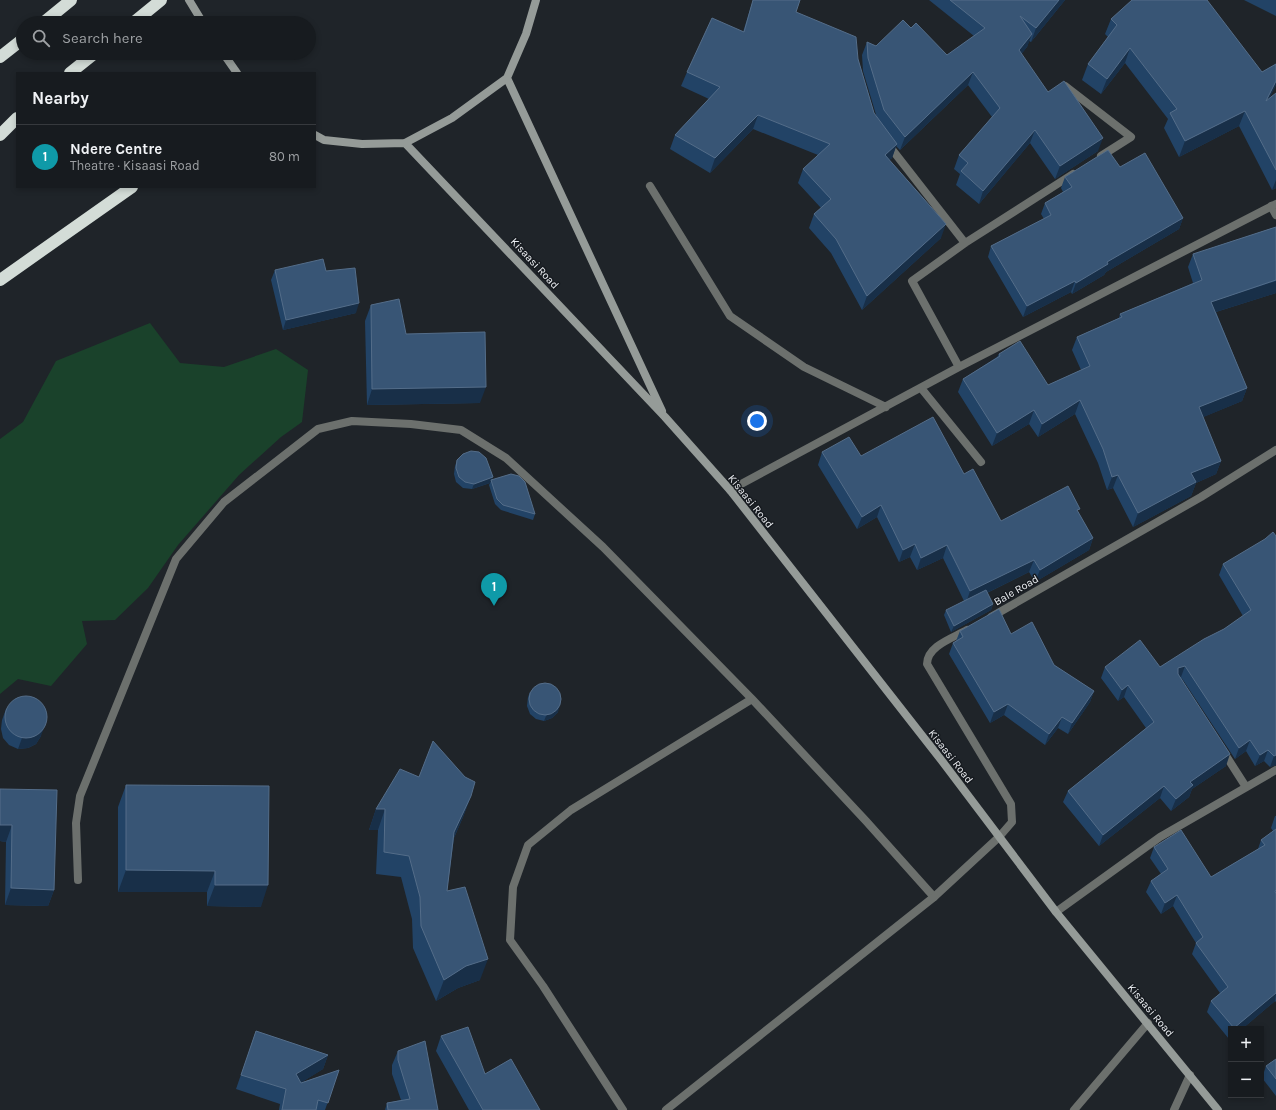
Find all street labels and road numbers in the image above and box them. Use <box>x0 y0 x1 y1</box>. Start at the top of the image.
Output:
street label: Kisaasi Road <box>508 235 562 291</box>
street label: Kisaasi Road <box>725 472 776 531</box>
street label: Bale Road <box>992 572 1041 608</box>
street label: Kisaasi Road <box>926 727 976 786</box>
street label: Kisaasi Road <box>1125 981 1176 1039</box>

